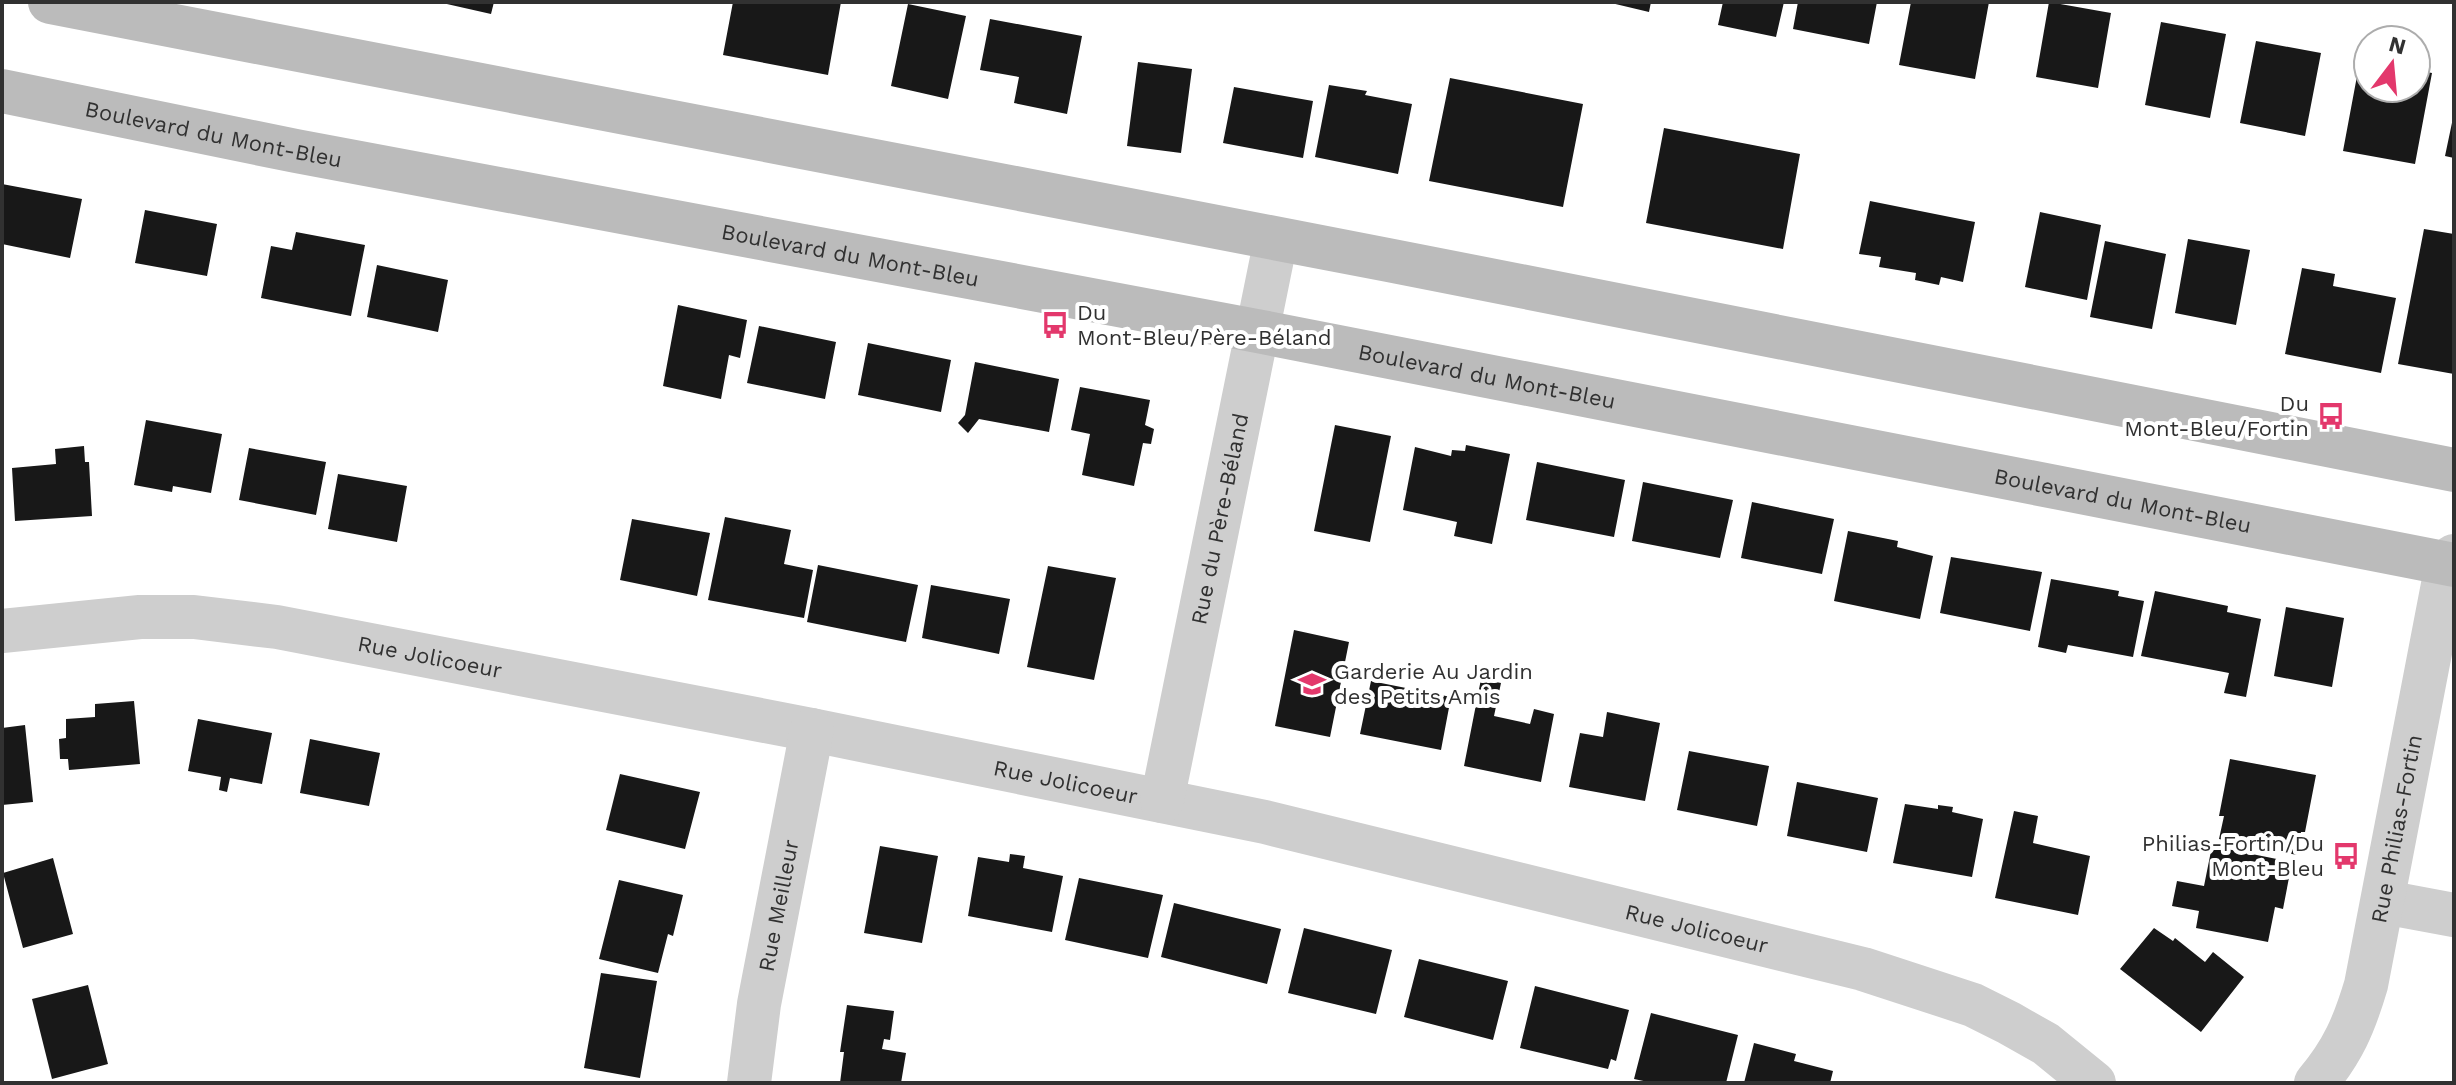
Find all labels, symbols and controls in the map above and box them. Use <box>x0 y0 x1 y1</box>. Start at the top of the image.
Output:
north arrow <box>2352 24 2432 104</box>
text: N <box>2386 31 2409 60</box>
street label: Boulevard du Mont-Bleu <box>83 96 344 172</box>
street label: Boulevard du Mont-Bleu <box>719 219 981 292</box>
place label: Du Mont-Bleu/Père-Béland <box>1077 300 1332 350</box>
bus stop icon: Du Mont-Bleu/Père-Béland <box>1040 310 1070 340</box>
street label: Boulevard du Mont-Bleu <box>1356 339 1618 414</box>
place label: Du Mont-Bleu/Fortin <box>2124 391 2309 441</box>
bus stop icon: Du Mont-Bleu/Fortin <box>2316 401 2346 431</box>
street label: Rue du Père-Béland <box>1186 411 1253 627</box>
street label: Boulevard du Mont-Bleu <box>1992 463 2254 538</box>
street label: Rue Jolicoeur <box>355 631 504 683</box>
place label: Garderie Au Jardin des Petits Amis <box>1334 659 1533 709</box>
school or university icon: Garderie Au Jardin des Petits Amis <box>1297 669 1327 699</box>
street label: Rue Philias-Fortin <box>2366 733 2427 925</box>
street label: Rue Jolicoeur <box>991 755 1140 809</box>
place label: Philias-Fortin/Du Mont-Bleu <box>2142 831 2324 881</box>
street label: Rue Meilleur <box>754 837 804 974</box>
bus stop icon: Philias-Fortin/Du Mont-Bleu <box>2331 841 2361 871</box>
street label: Rue Jolicoeur <box>1623 899 1771 958</box>

